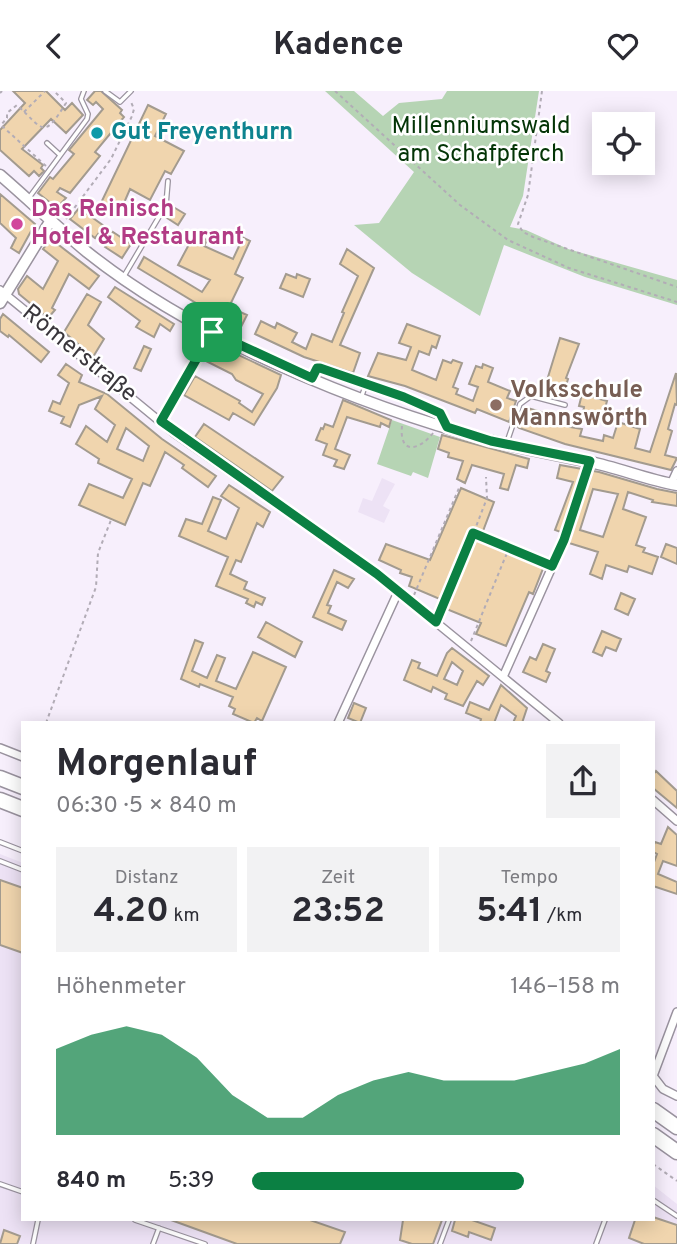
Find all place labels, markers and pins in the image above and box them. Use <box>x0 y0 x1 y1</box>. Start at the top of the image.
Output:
place label: Gut Freyenthurn <box>111 118 293 148</box>
marker: Gut Freyenthurn <box>89 125 105 141</box>
place label: Das Reinisch Hotel & Restaurant <box>31 195 244 253</box>
marker: Das Reinisch Hotel & Restaurant <box>9 216 25 232</box>
pin <box>182 302 242 362</box>
place label: Volksschule Mannswörth <box>510 376 648 434</box>
marker: Volksschule Mannswörth <box>488 397 504 413</box>

